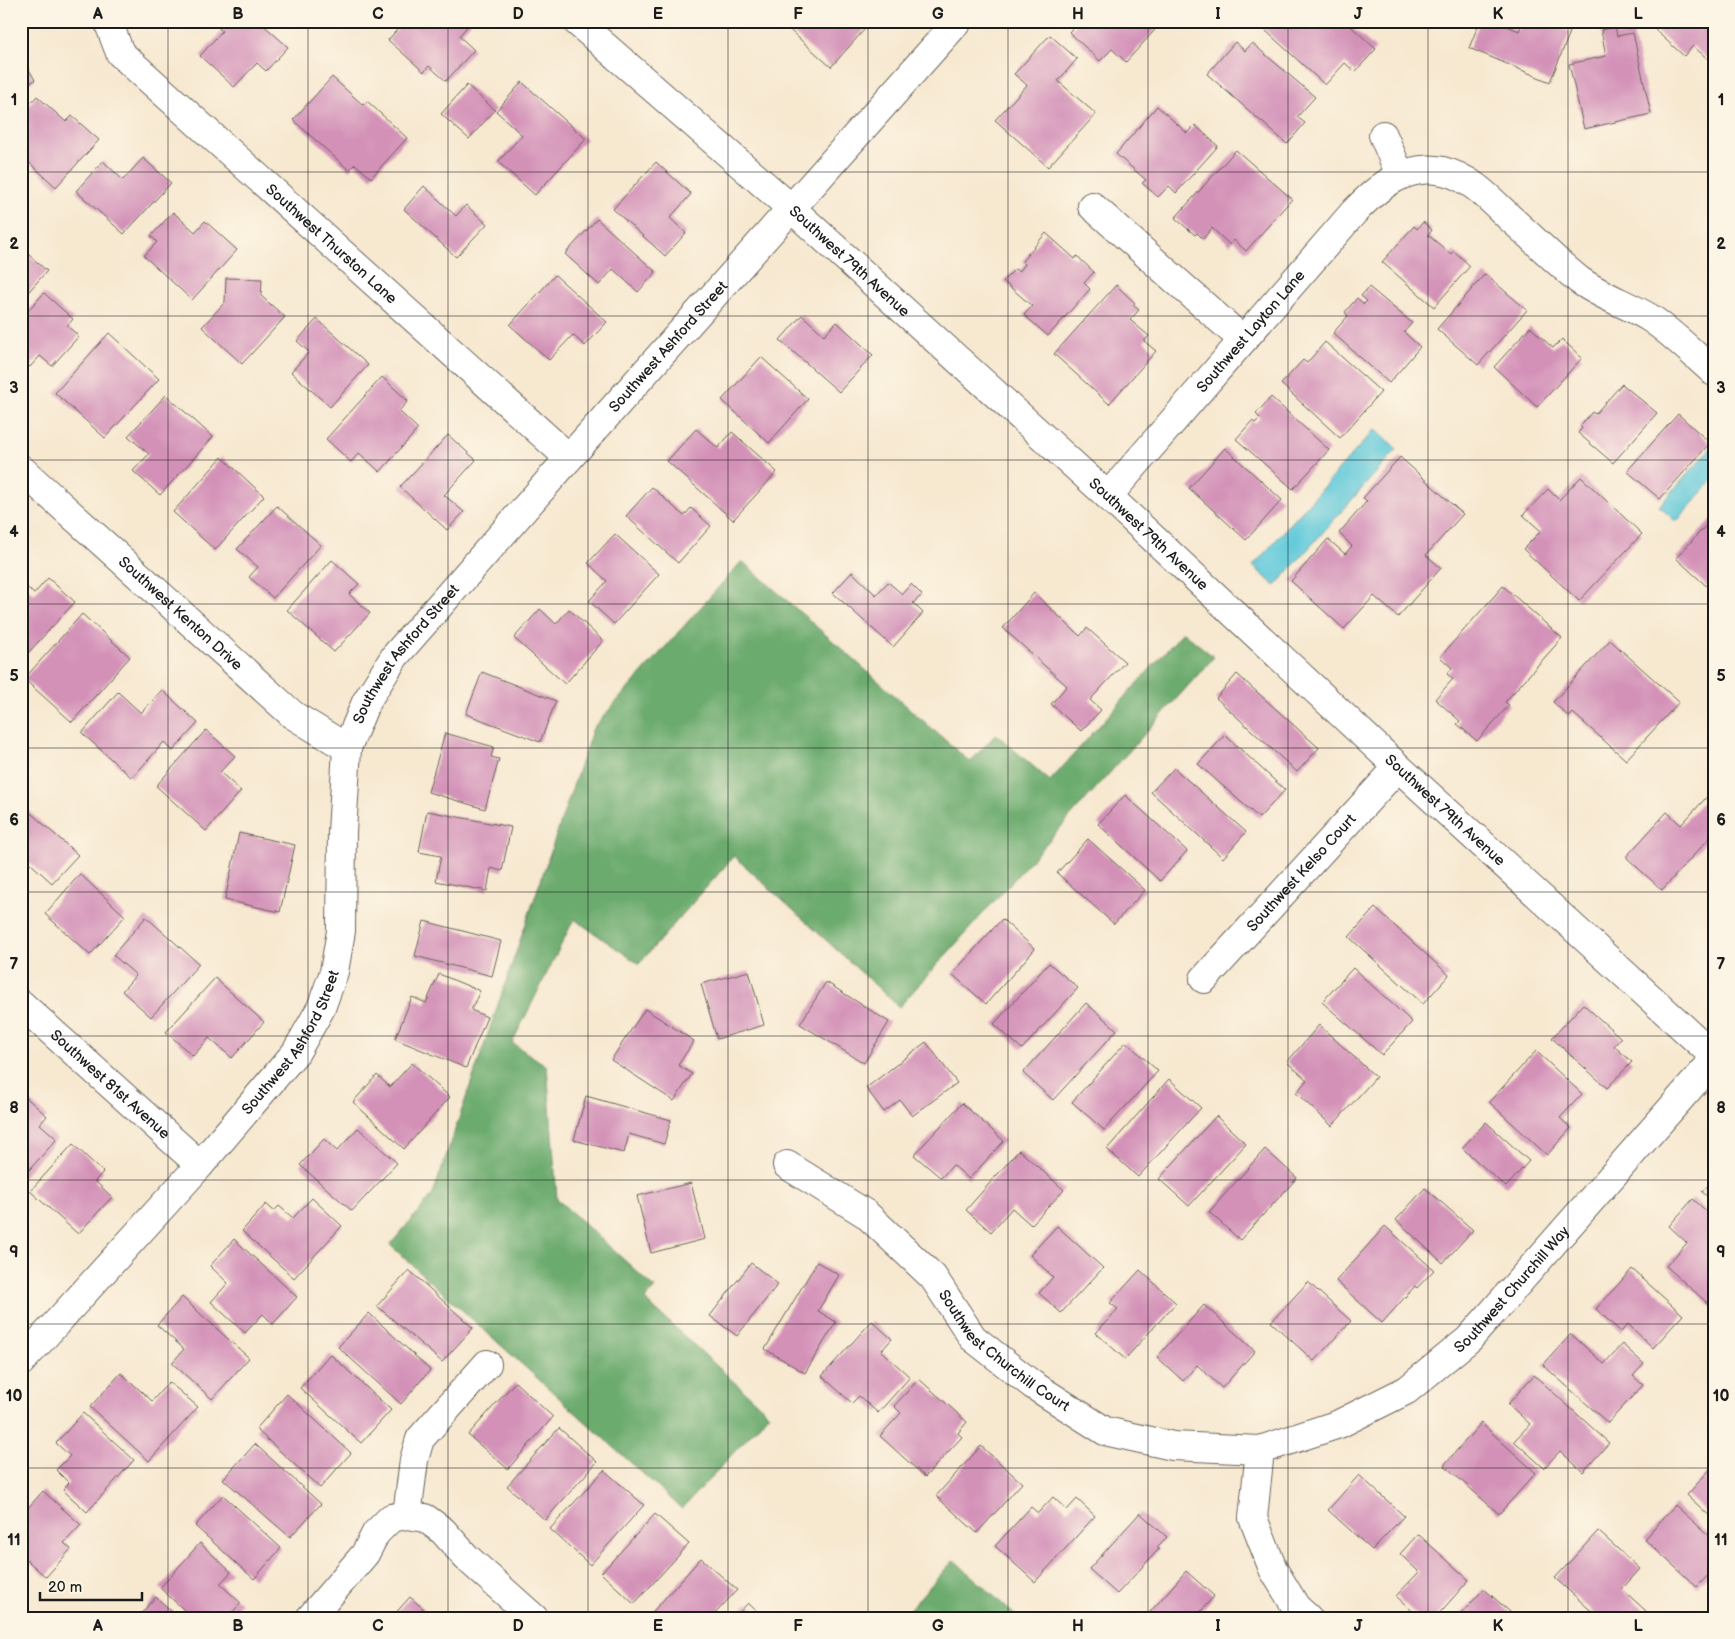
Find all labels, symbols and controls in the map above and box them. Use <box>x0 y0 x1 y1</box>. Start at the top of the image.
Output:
text: A <box>92 5 103 24</box>
text: B <box>232 5 244 24</box>
text: C <box>372 5 384 24</box>
text: D <box>512 5 524 24</box>
text: E <box>653 5 663 24</box>
text: F <box>793 5 803 24</box>
text: G <box>932 5 944 24</box>
text: H <box>1072 5 1084 24</box>
text: I <box>1215 5 1221 24</box>
text: J <box>1354 5 1363 24</box>
text: K <box>1493 5 1504 24</box>
text: L <box>1633 5 1643 24</box>
text: 1 <box>11 91 17 110</box>
text: 1 <box>1718 91 1724 110</box>
street label: Southwest Thurston Lane <box>262 180 401 308</box>
street label: Southwest 79th Avenue <box>785 202 914 321</box>
text: 2 <box>9 235 19 254</box>
text: 2 <box>1716 235 1726 254</box>
street label: Southwest Layton Lane <box>1192 266 1309 397</box>
street label: Southwest Ashford Street <box>605 277 732 416</box>
text: 3 <box>9 379 19 398</box>
text: 3 <box>1716 379 1726 398</box>
street label: Southwest 79th Avenue <box>1085 474 1213 595</box>
text: 4 <box>9 523 19 542</box>
text: 4 <box>1716 523 1726 542</box>
street label: Southwest Kenton Drive <box>114 552 247 674</box>
street label: Southwest Ashford Street <box>349 580 463 726</box>
text: 5 <box>9 667 19 686</box>
text: 5 <box>1716 667 1726 686</box>
street label: Southwest 79th Avenue <box>1381 750 1509 870</box>
street label: Southwest Kelso Court <box>1243 810 1360 936</box>
text: 6 <box>9 811 19 830</box>
text: 6 <box>1716 811 1726 830</box>
text: 7 <box>10 955 19 974</box>
text: 7 <box>1717 955 1726 974</box>
street label: Southwest Ashford Street <box>238 967 344 1118</box>
street label: Southwest 81st Avenue <box>46 1025 174 1143</box>
text: 8 <box>9 1099 19 1118</box>
text: 8 <box>1716 1099 1726 1118</box>
street label: Southwest Churchill Way <box>1450 1222 1573 1357</box>
text: 9 <box>9 1243 19 1262</box>
text: 9 <box>1716 1243 1726 1262</box>
street label: Southwest Churchill Court <box>934 1286 1074 1416</box>
text: 10 <box>6 1387 22 1406</box>
text: 10 <box>1713 1387 1729 1406</box>
text: 11 <box>7 1531 21 1550</box>
text: 11 <box>1714 1531 1728 1550</box>
scale bar <box>40 1569 142 1601</box>
text: 20 m <box>48 1578 82 1597</box>
text: A <box>92 1617 103 1636</box>
text: B <box>232 1617 244 1636</box>
text: C <box>372 1617 384 1636</box>
text: D <box>512 1617 524 1636</box>
text: E <box>653 1617 663 1636</box>
text: F <box>793 1617 803 1636</box>
text: G <box>932 1617 944 1636</box>
text: H <box>1072 1617 1084 1636</box>
text: I <box>1215 1617 1221 1636</box>
text: J <box>1354 1617 1363 1636</box>
text: K <box>1493 1617 1504 1636</box>
text: L <box>1633 1617 1643 1636</box>

